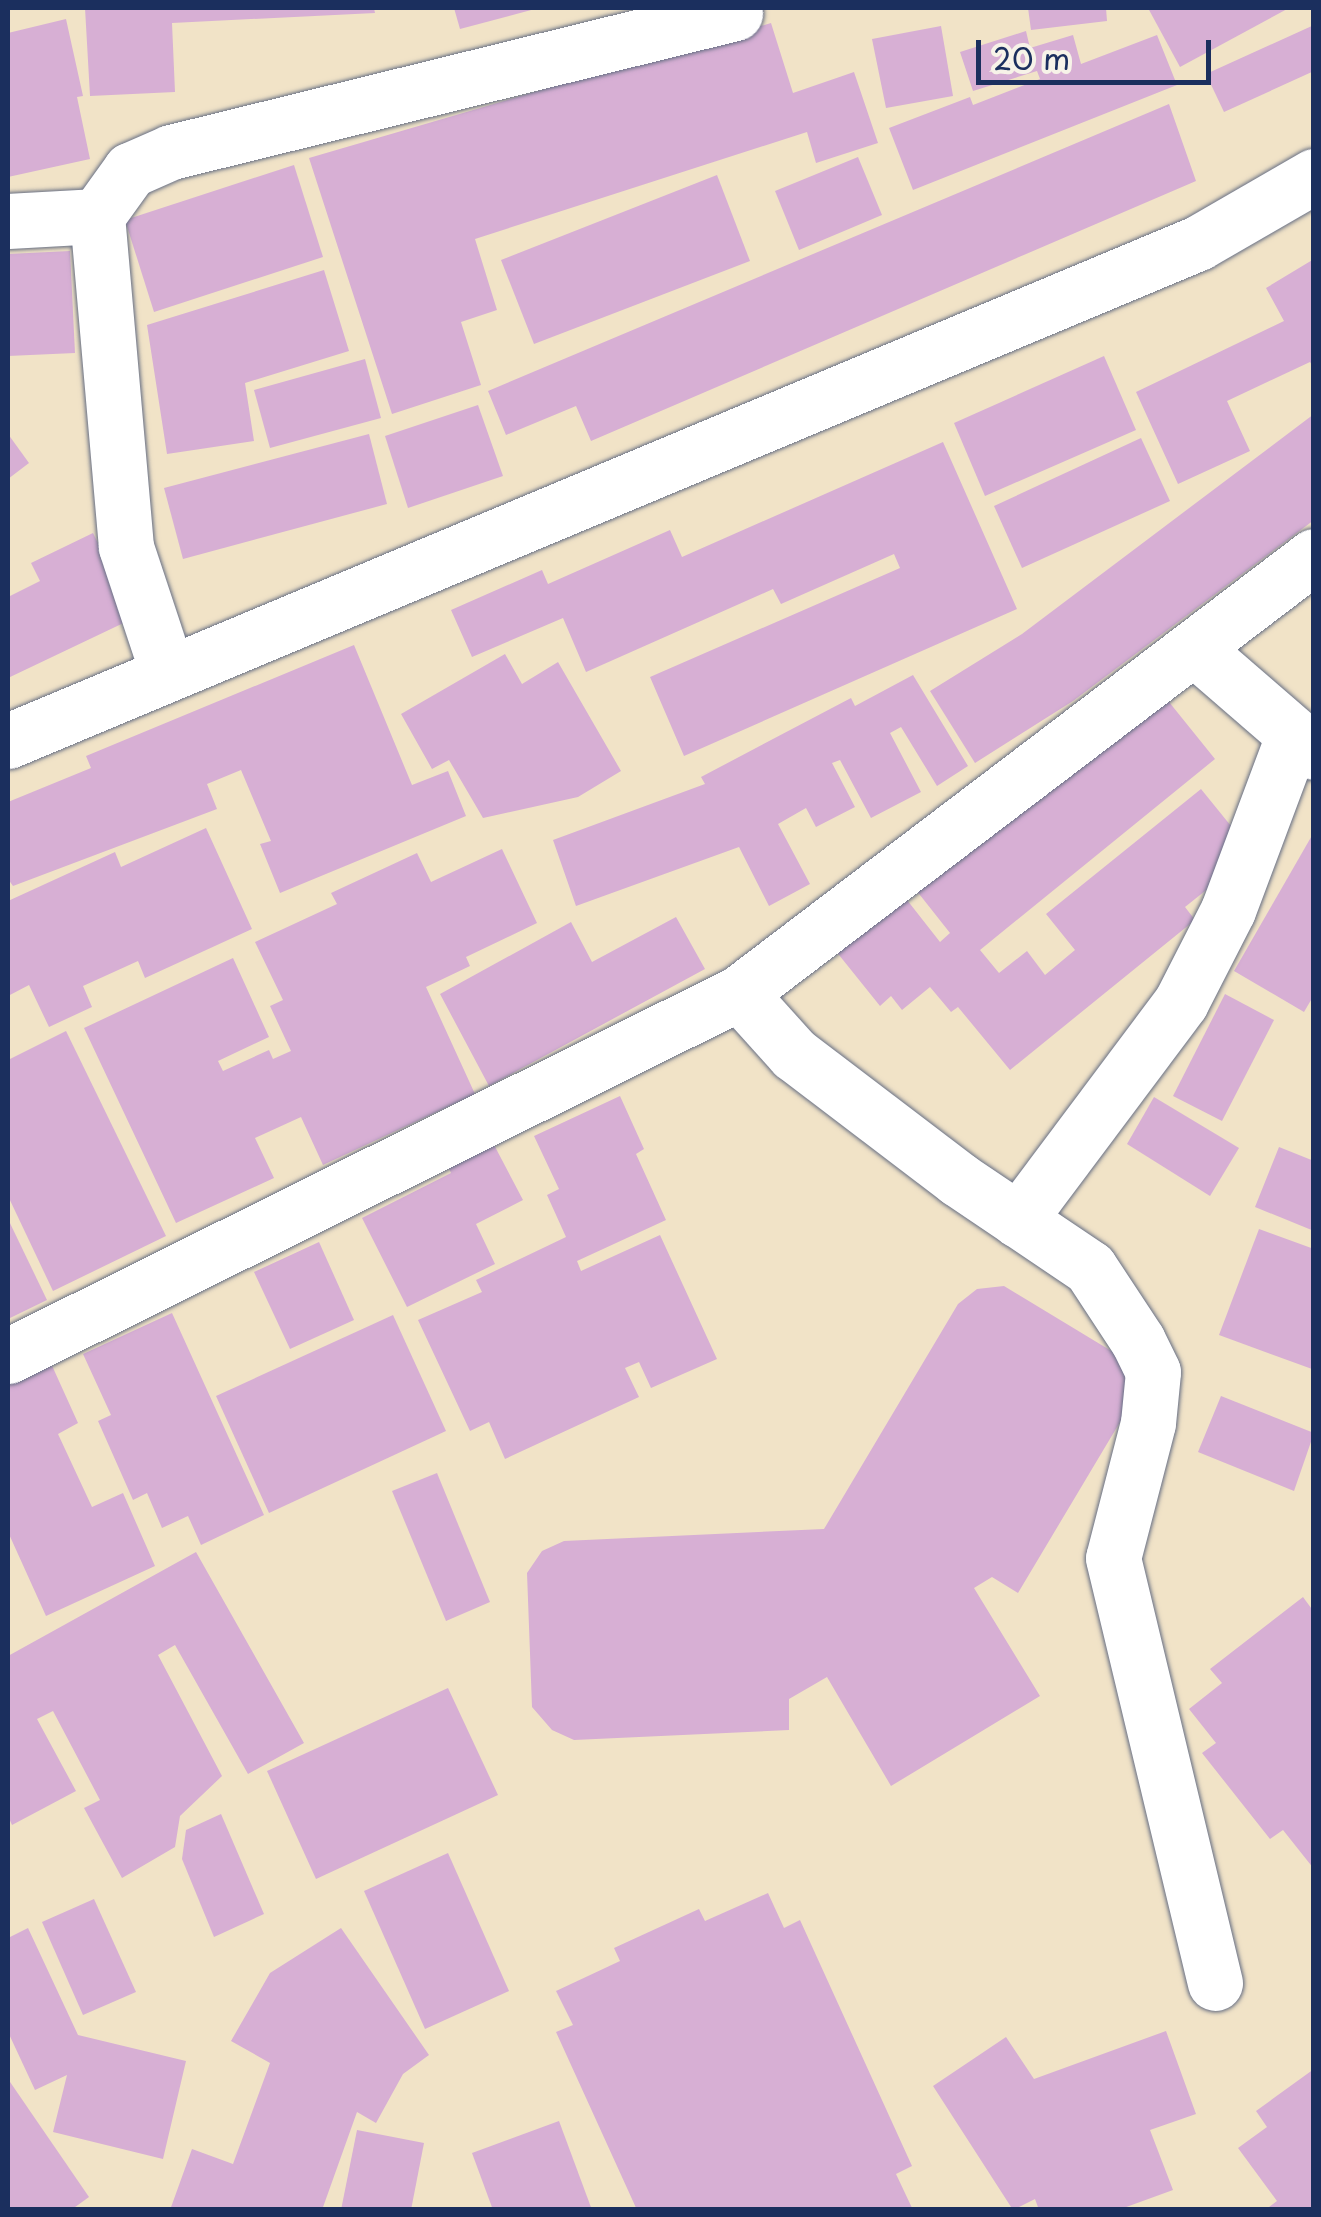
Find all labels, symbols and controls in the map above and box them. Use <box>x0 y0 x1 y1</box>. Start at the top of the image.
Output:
scale bar <box>981 20 1216 82</box>
text: 20 m <box>993 35 1070 80</box>

